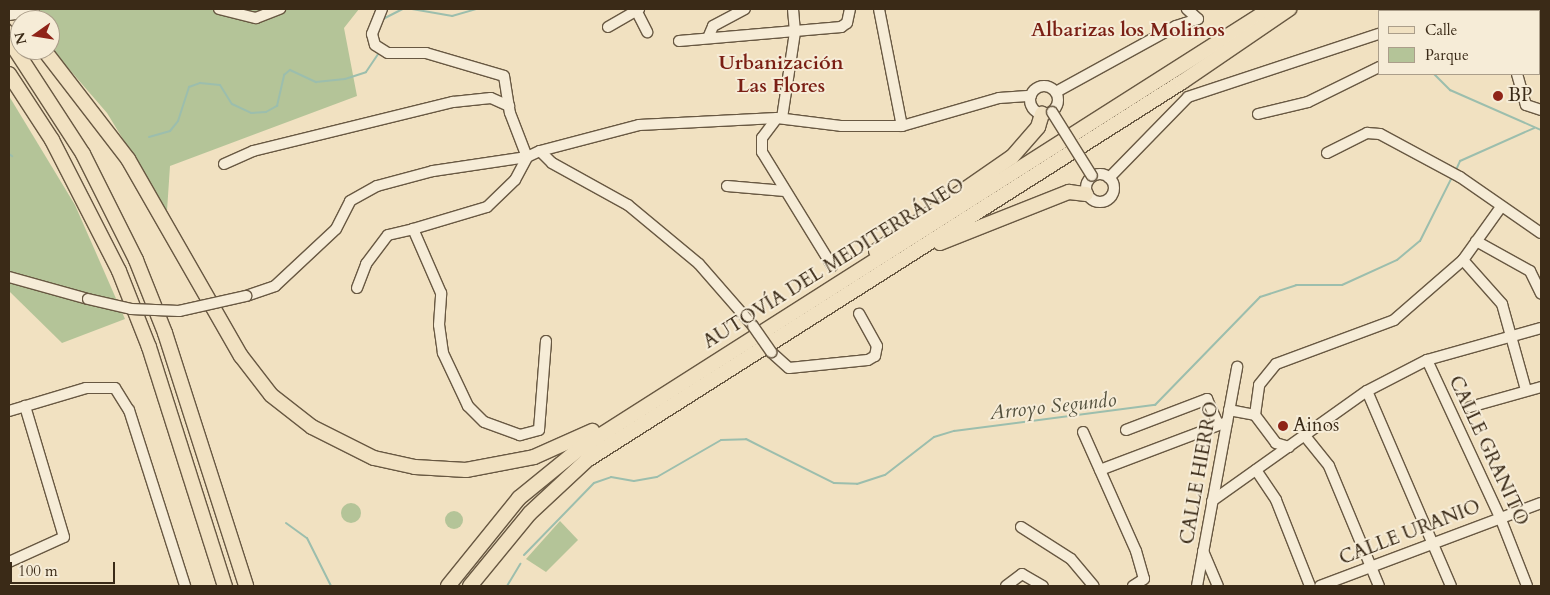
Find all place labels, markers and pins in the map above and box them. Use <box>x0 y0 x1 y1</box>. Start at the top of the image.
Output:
place label: BP <box>1508 85 1532 107</box>
marker: BP <box>1492 90 1504 102</box>
place label: Ainos <box>1293 415 1339 437</box>
marker: Ainos <box>1277 420 1289 432</box>

